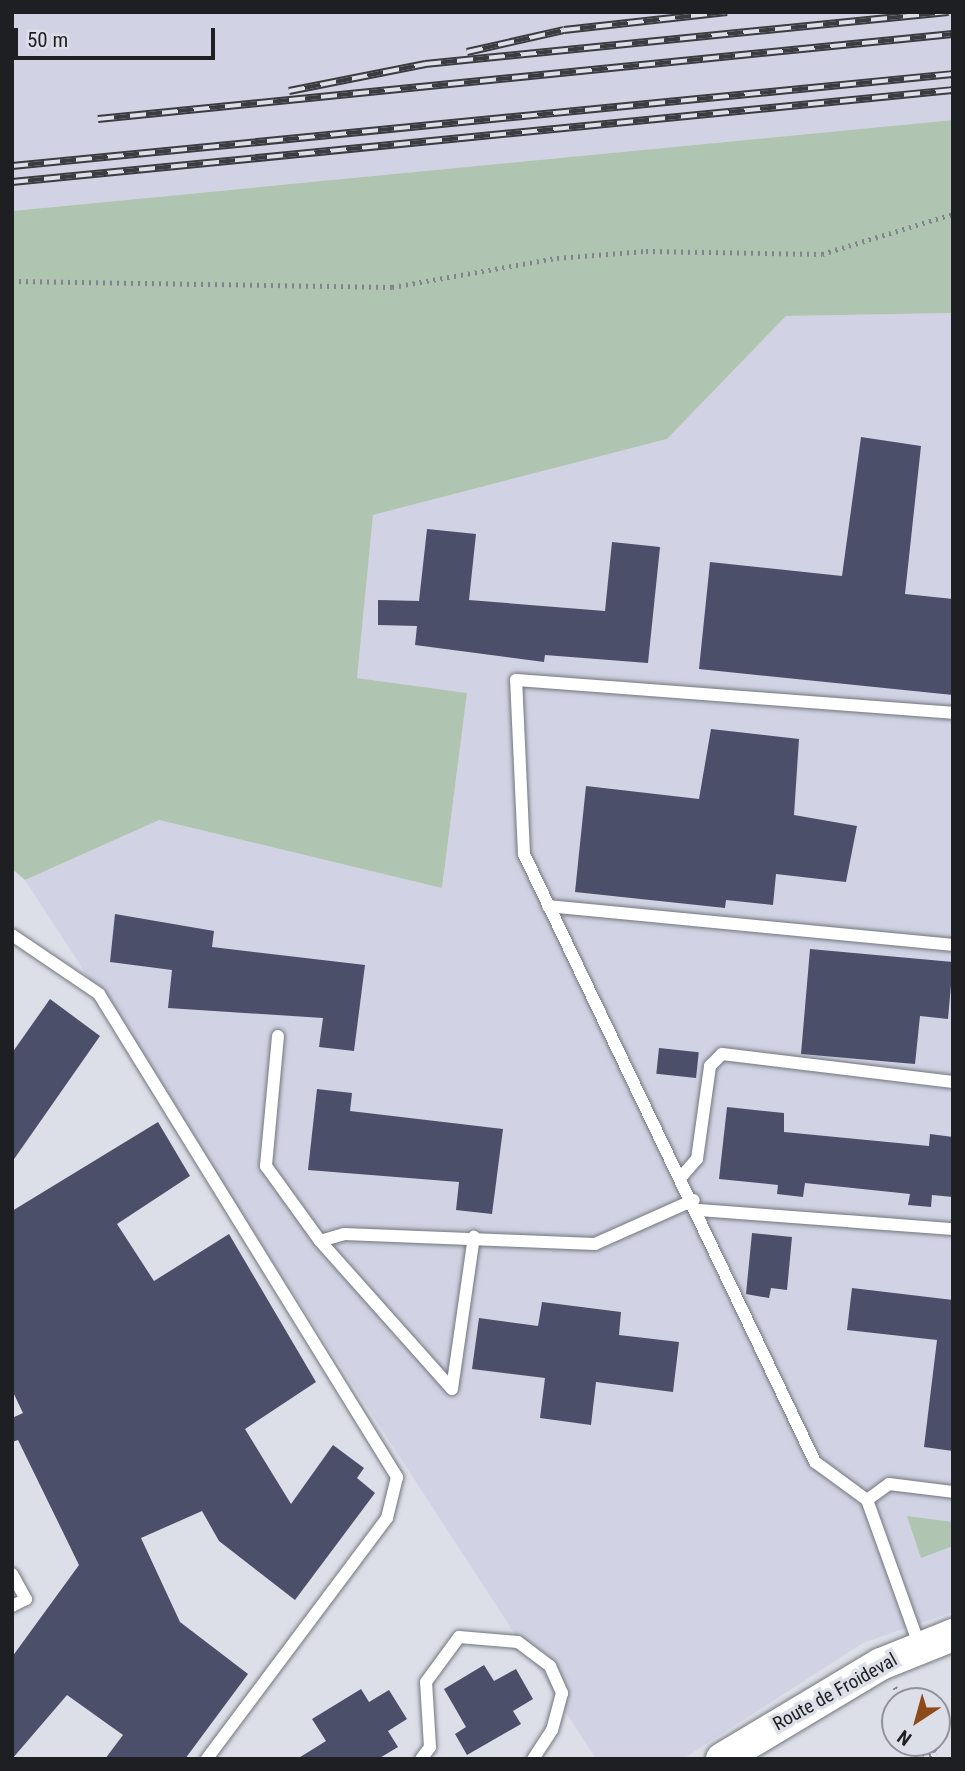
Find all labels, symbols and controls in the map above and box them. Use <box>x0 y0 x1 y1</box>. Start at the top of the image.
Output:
scale bar <box>18 14 219 58</box>
text: 50 m <box>27 28 68 52</box>
street label: Route de Froideval <box>769 1648 901 1736</box>
north arrow <box>881 1687 951 1757</box>
text: N <box>893 1725 916 1751</box>

